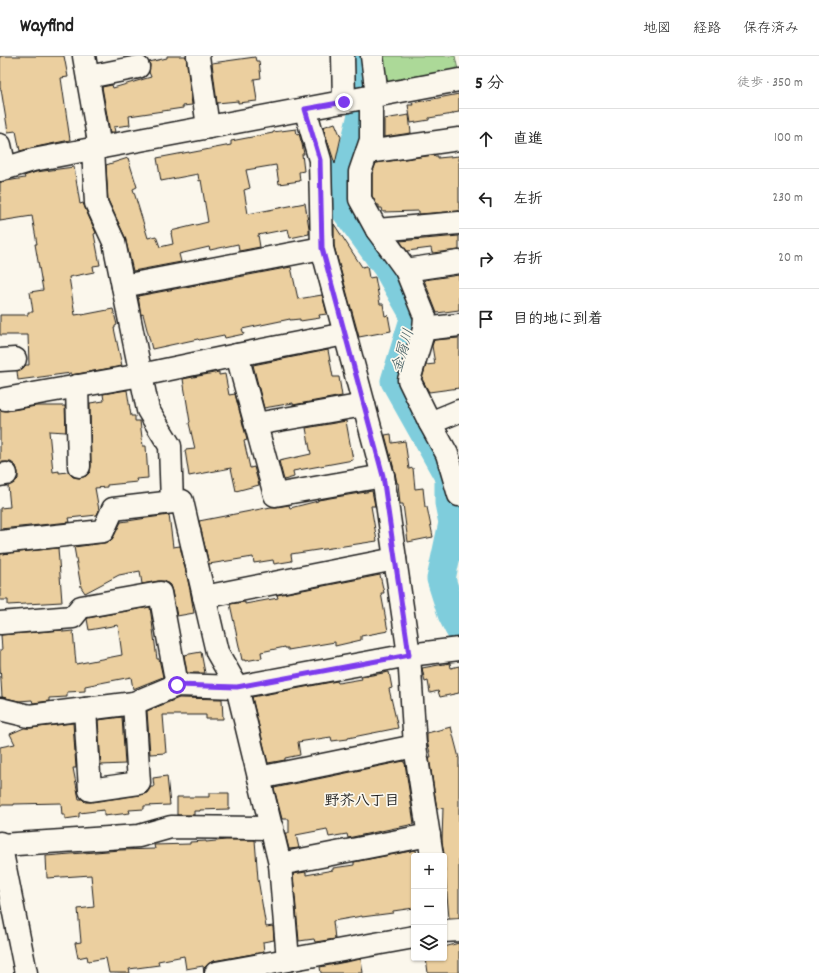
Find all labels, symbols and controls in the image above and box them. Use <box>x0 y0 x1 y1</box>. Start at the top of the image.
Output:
text: Wayfind <box>20 14 74 41</box>
text: 地図 <box>643 19 671 39</box>
text: 経路 <box>693 19 721 39</box>
text: 保存済み <box>743 19 799 39</box>
text: 5 分 <box>475 73 504 97</box>
text: 徒歩 · 350 m <box>737 74 803 93</box>
route end <box>335 93 353 111</box>
icon: ahead <box>475 128 497 150</box>
text: 直進 <box>513 129 543 151</box>
text: 100 m <box>774 129 803 148</box>
icon: left <box>475 188 497 210</box>
text: 左折 <box>513 189 543 211</box>
text: 230 m <box>773 189 803 208</box>
icon: right <box>475 248 497 270</box>
text: 右折 <box>513 249 543 271</box>
text: 20 m <box>778 249 803 268</box>
icon: arrive <box>475 308 497 330</box>
text: 目的地に到着 <box>513 309 603 331</box>
water label: 金屑川 <box>387 326 421 376</box>
route start <box>168 676 186 694</box>
district label: 野芥八丁目 <box>324 791 400 813</box>
map controls <box>411 853 447 961</box>
button: + <box>411 853 447 889</box>
button: − <box>411 889 447 925</box>
button: layers <box>411 925 447 961</box>

